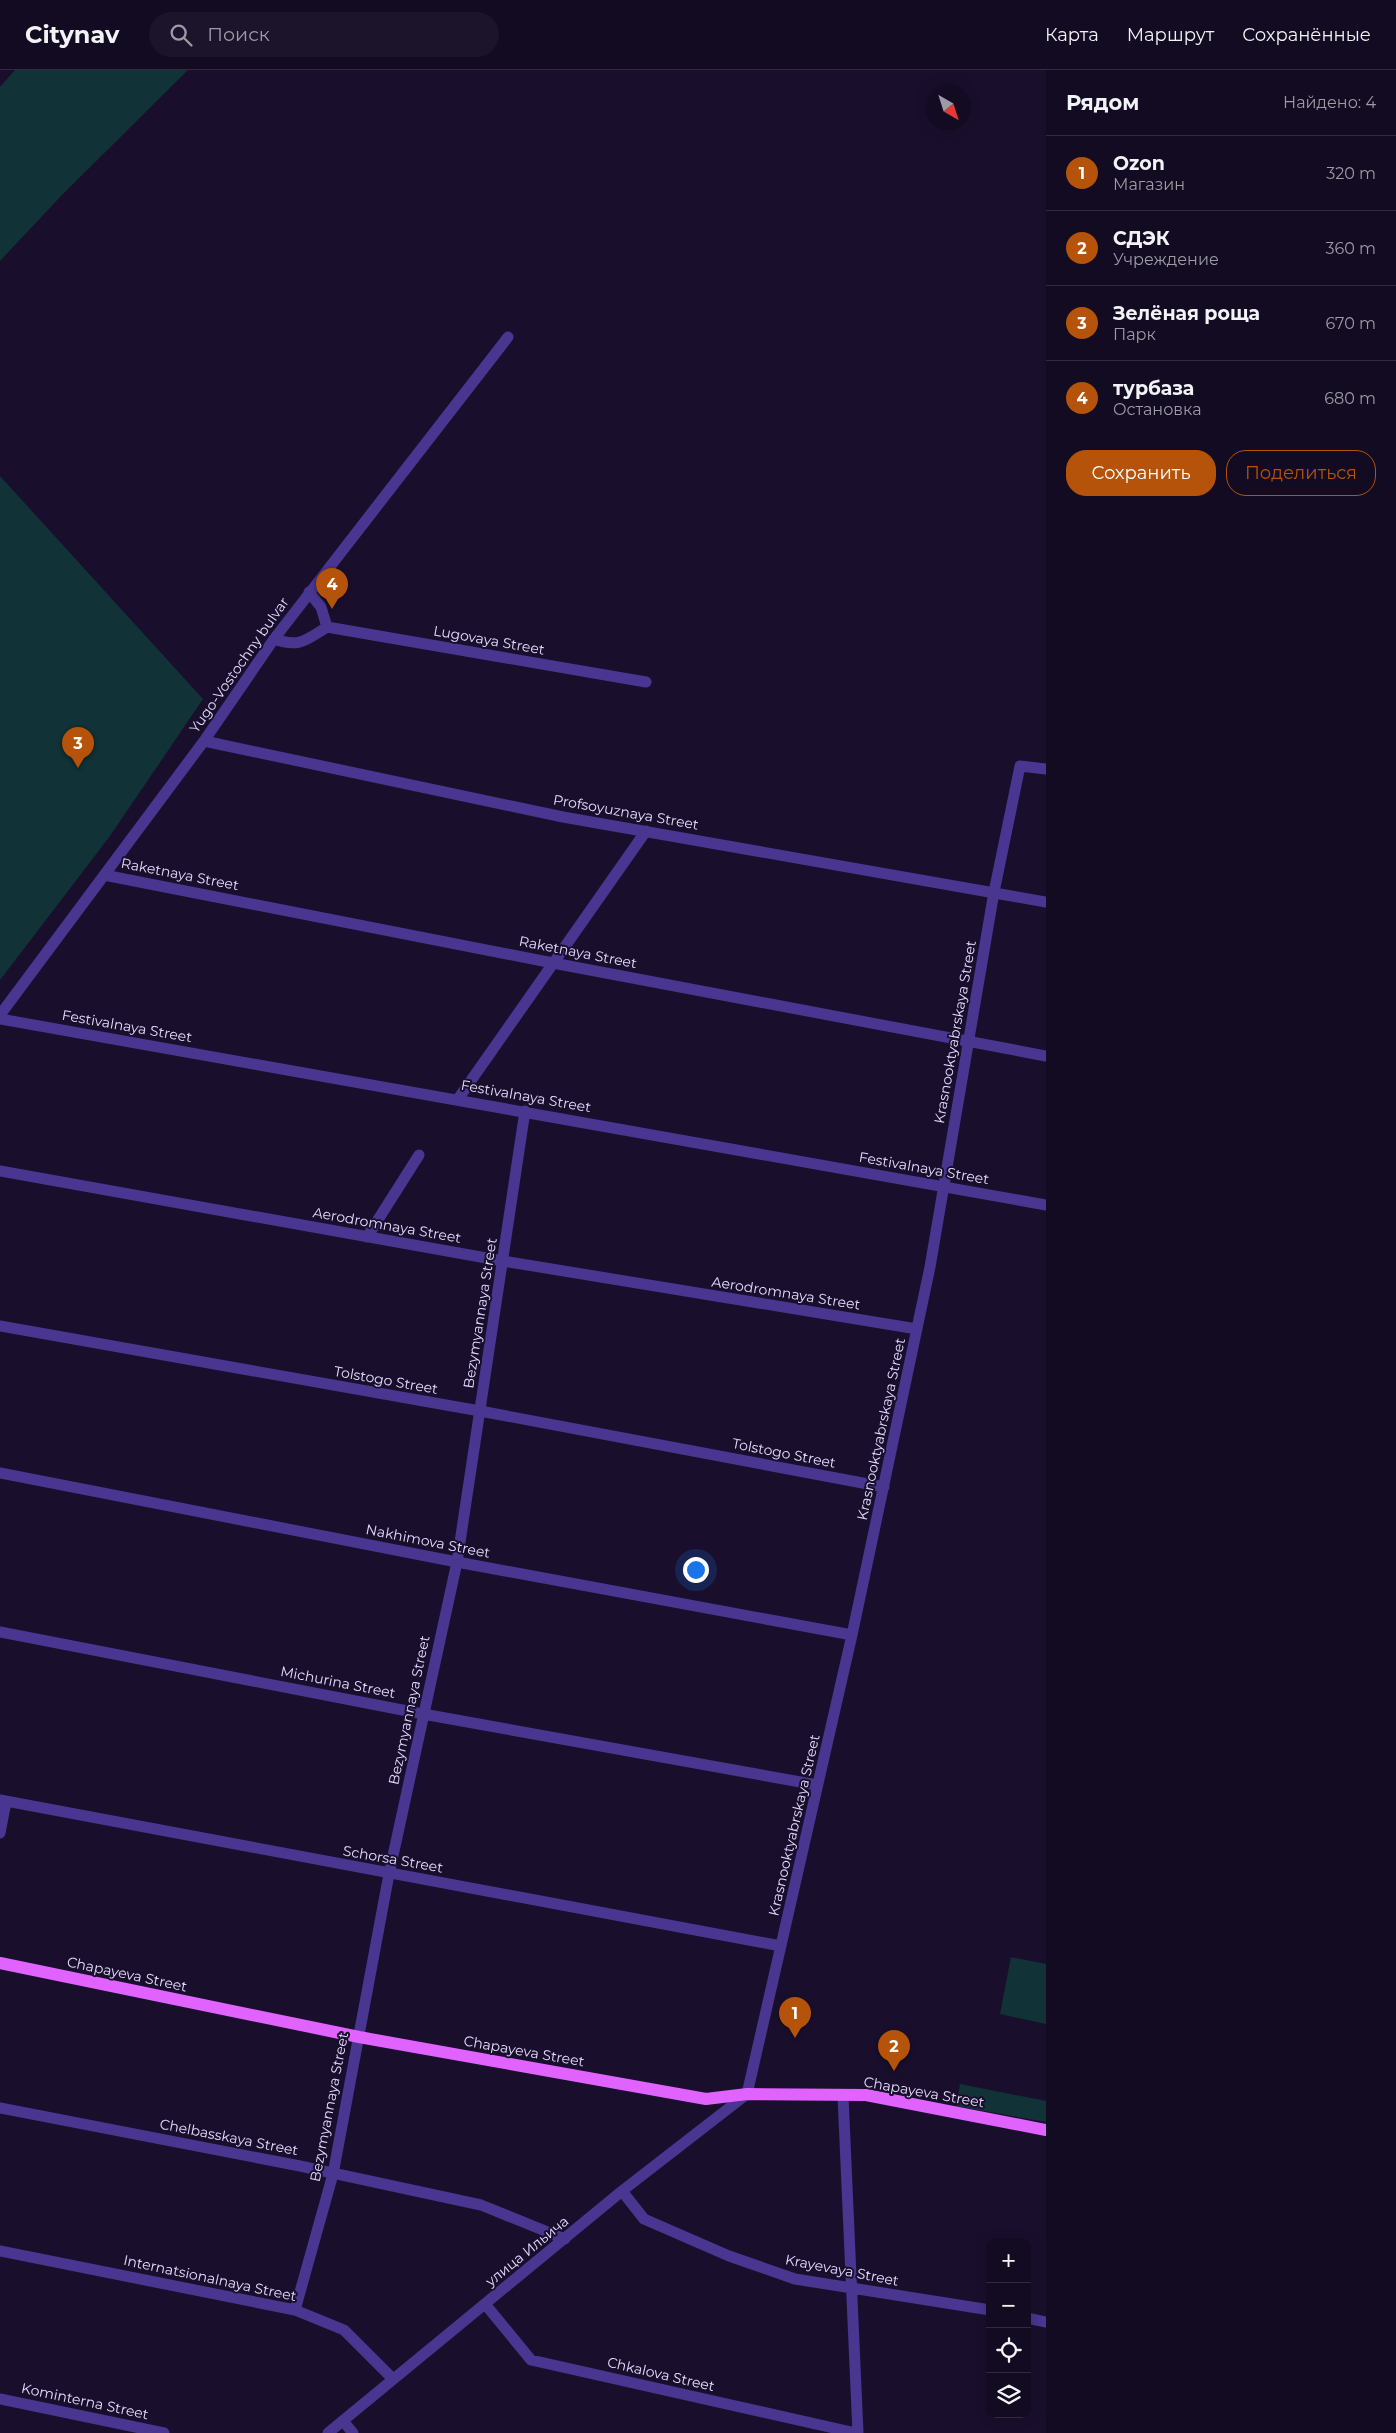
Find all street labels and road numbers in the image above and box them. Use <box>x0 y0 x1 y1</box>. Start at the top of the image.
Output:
street label: Yugo-Vostochny bulvar <box>185 593 293 736</box>
street label: Lugovaya Street <box>432 621 546 659</box>
street label: Profsoyuznaya Street <box>552 790 700 834</box>
street label: Raketnaya Street <box>120 854 241 894</box>
street label: Raketnaya Street <box>518 932 639 972</box>
street label: Krasnooktyabrskaya Street <box>930 939 980 1125</box>
street label: Festivalnaya Street <box>61 1006 194 1046</box>
street label: Festivalnaya Street <box>460 1076 593 1116</box>
street label: Festivalnaya Street <box>858 1148 991 1188</box>
street label: Aerodromnaya Street <box>311 1203 463 1247</box>
street label: Bezymyannaya Street <box>459 1236 501 1390</box>
street label: Aerodromnaya Street <box>710 1272 862 1314</box>
street label: Krasnooktyabrskaya Street <box>853 1336 909 1522</box>
street label: Tolstogo Street <box>333 1362 440 1398</box>
street label: Tolstogo Street <box>731 1434 838 1472</box>
street label: Nakhimova Street <box>364 1520 492 1562</box>
street label: Bezymyannaya Street <box>384 1633 434 1786</box>
street label: Michurina Street <box>279 1662 397 1702</box>
street label: Krasnooktyabrskaya Street <box>764 1732 824 1918</box>
street label: Schorsa Street <box>342 1841 445 1877</box>
street label: Chapayeva Street <box>65 1952 189 1996</box>
street label: Bezymyannaya Street <box>306 2030 352 2183</box>
street label: Chapayeva Street <box>462 2032 586 2071</box>
street label: Chapayeva Street <box>862 2073 986 2112</box>
street label: Chelbasskaya Street <box>158 2115 300 2159</box>
street label: улица Ильича <box>481 2212 572 2291</box>
street label: Krayevaya Street <box>784 2250 901 2290</box>
street label: Internatsionalnaya Street <box>122 2251 298 2305</box>
street label: Chkalova Street <box>605 2353 717 2395</box>
street label: Kominterna Street <box>20 2379 151 2423</box>

